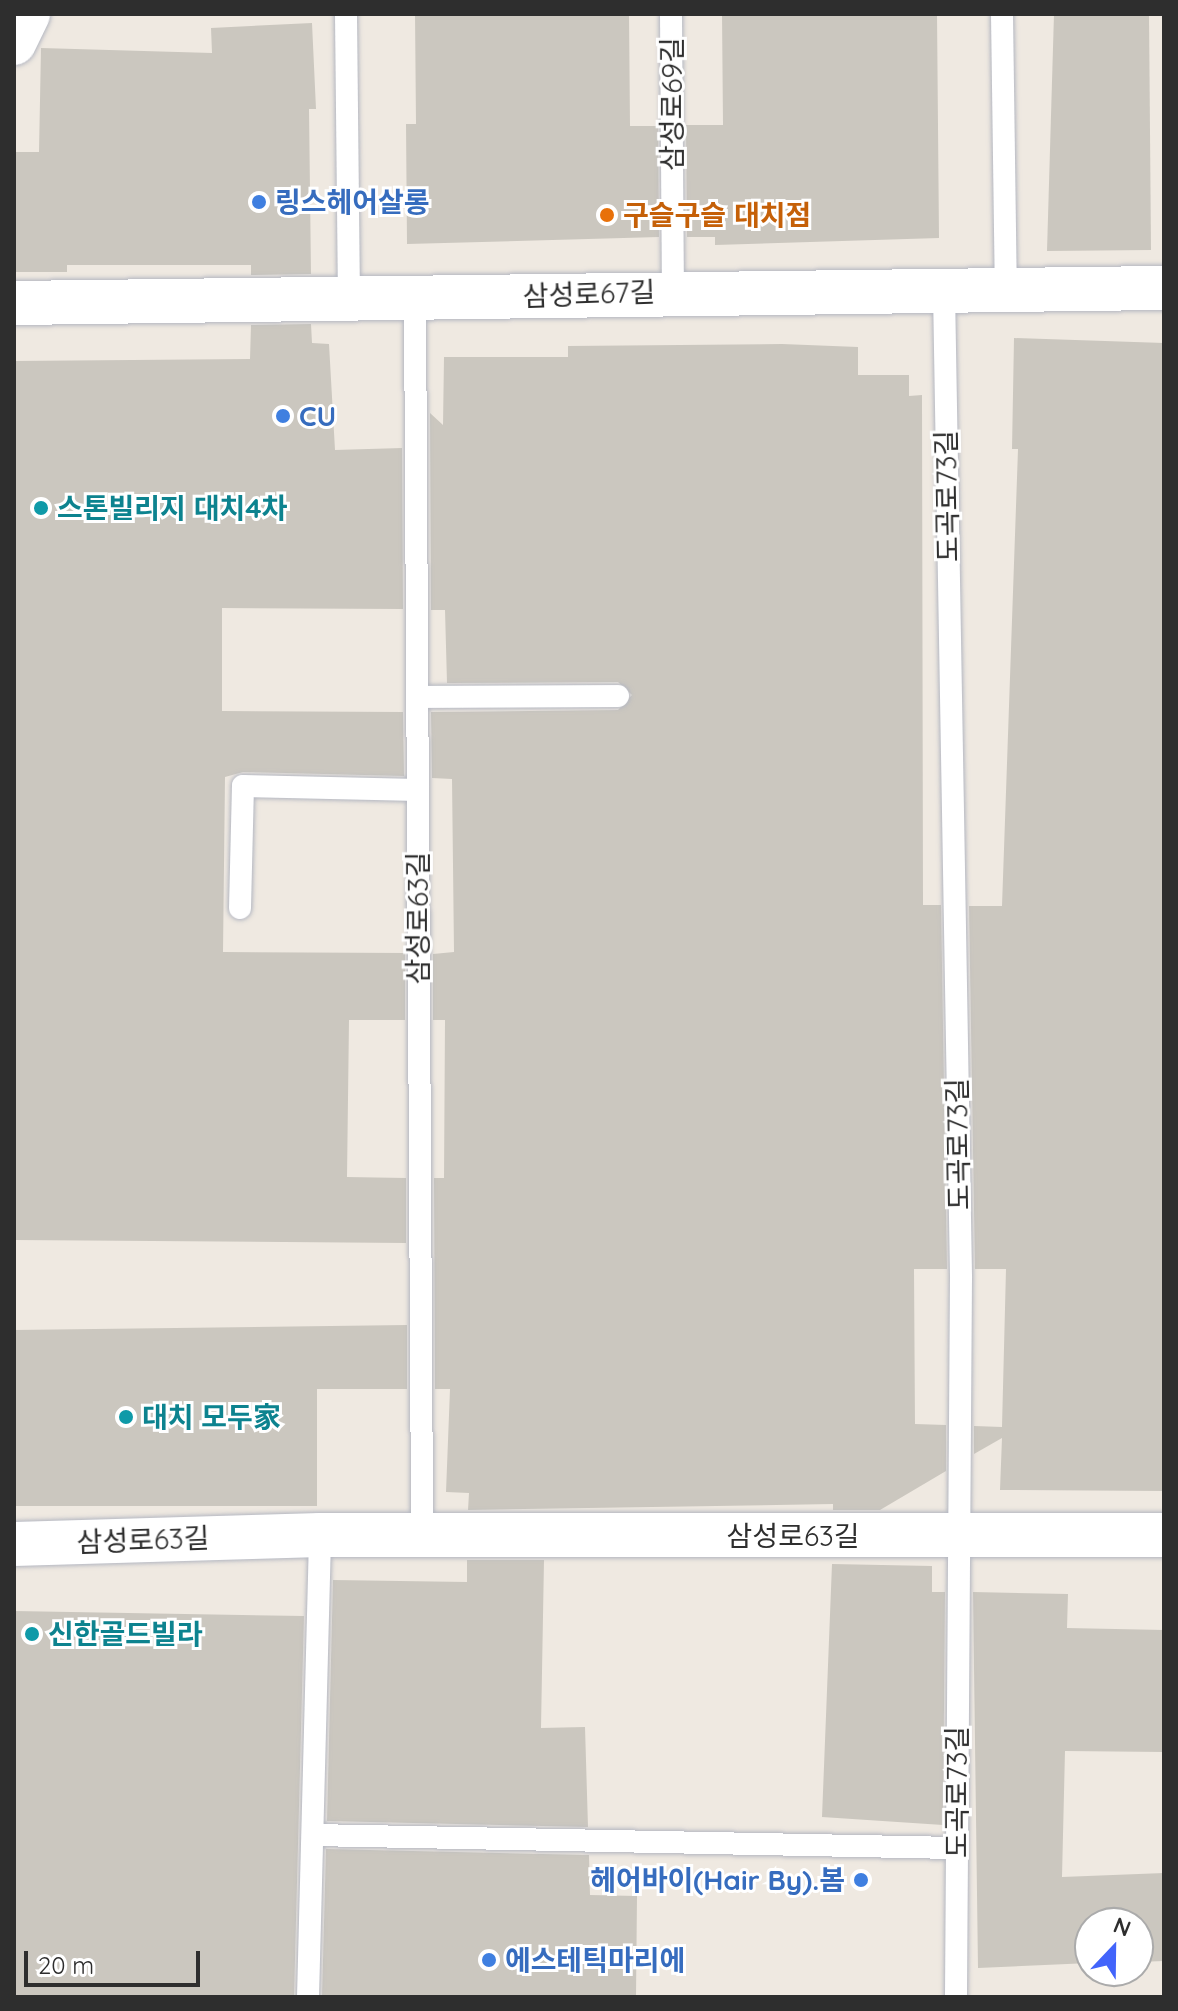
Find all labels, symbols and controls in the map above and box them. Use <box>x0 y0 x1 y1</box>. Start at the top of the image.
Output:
street label: 삼성로69길 <box>655 37 689 171</box>
place label: 링스헤어살롱 <box>275 185 430 219</box>
marker: 링스헤어살롱 <box>250 193 268 211</box>
place label: 구슬구슬 대치점 <box>623 198 811 232</box>
marker: 구슬구슬 대치점 <box>598 206 616 224</box>
street label: 삼성로67길 <box>522 275 656 313</box>
place label: CU <box>299 399 336 433</box>
marker: CU <box>274 407 292 425</box>
street label: 도곡로73길 <box>929 430 965 562</box>
place label: 스톤빌리지 대치4차 <box>57 491 287 525</box>
marker: 스톤빌리지 대치4차 <box>32 499 50 517</box>
street label: 삼성로63길 <box>401 852 435 984</box>
street label: 도곡로73길 <box>940 1078 976 1210</box>
place label: 대치 모두家 <box>142 1400 281 1434</box>
marker: 대치 모두家 <box>117 1408 135 1426</box>
street label: 삼성로63길 <box>727 1519 859 1553</box>
street label: 삼성로63길 <box>76 1521 210 1559</box>
place label: 신한골드빌라 <box>48 1617 203 1651</box>
marker: 신한골드빌라 <box>23 1625 41 1643</box>
street label: 도곡로73길 <box>940 1726 974 1858</box>
place label: 헤어바이(Hair By).봄 <box>590 1863 845 1897</box>
marker: 헤어바이(Hair By).봄 <box>852 1871 870 1889</box>
north arrow <box>1074 1907 1154 1987</box>
text: N <box>1109 1911 1135 1943</box>
scale bar <box>28 1935 204 1985</box>
place label: 에스테틱마리에 <box>505 1943 685 1977</box>
text: 20 m <box>38 1950 94 1980</box>
marker: 에스테틱마리에 <box>480 1951 498 1969</box>

